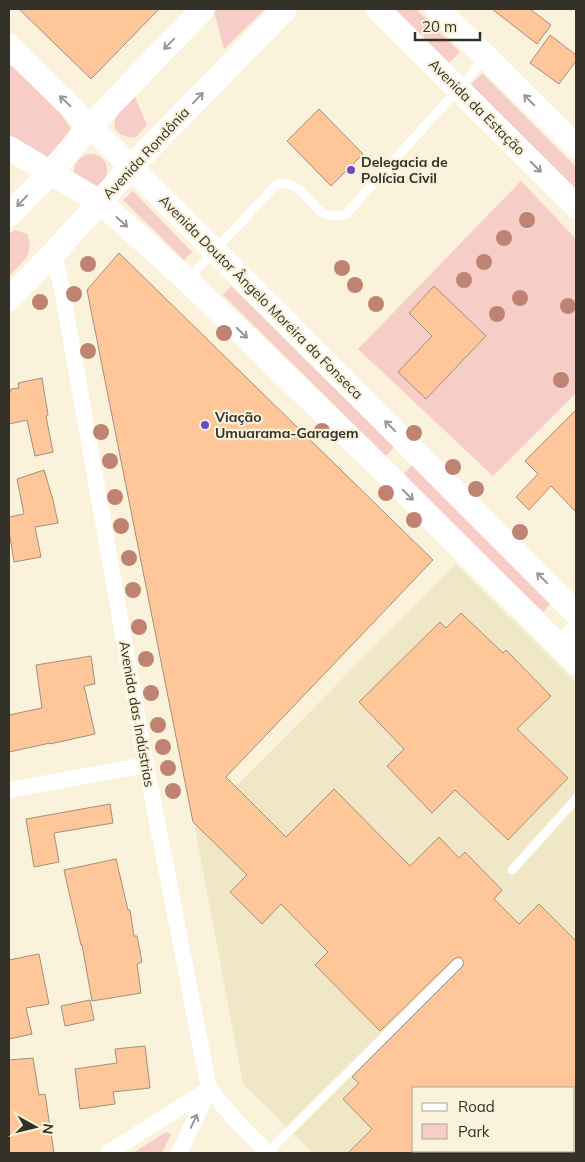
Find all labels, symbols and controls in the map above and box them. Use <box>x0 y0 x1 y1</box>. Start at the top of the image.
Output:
scale bar <box>415 10 480 42</box>
text: 20 m <box>422 17 457 36</box>
one-way arrow <box>163 38 175 50</box>
street label: Avenida da Estação <box>425 55 529 159</box>
one-way arrow <box>192 92 205 104</box>
one-way arrow <box>523 93 535 106</box>
one-way arrow <box>59 94 71 107</box>
street label: Avenida Rondônia <box>99 103 193 203</box>
place label: Delegacia de Polícia Civil <box>361 153 448 187</box>
one-way arrow <box>530 160 542 172</box>
marker: Delegacia de Polícia Civil <box>345 164 357 176</box>
street label: Avenida Doutor Ângelo Moreira da Fonseca <box>155 191 367 403</box>
one-way arrow <box>16 195 29 207</box>
one-way arrow <box>116 216 129 228</box>
one-way arrow <box>235 326 247 338</box>
place label: Viação Umuarama-Garagem <box>214 408 359 442</box>
marker: Viação Umuarama-Garagem <box>199 419 211 431</box>
one-way arrow <box>384 420 396 432</box>
one-way arrow <box>402 488 414 501</box>
one-way arrow <box>536 572 548 584</box>
street label: Avenida das Indústrias <box>115 640 159 789</box>
legend <box>412 1087 575 1152</box>
text: Road <box>458 1097 495 1116</box>
north arrow <box>10 1102 60 1152</box>
one-way arrow <box>190 1114 199 1129</box>
text: N <box>38 1122 58 1135</box>
text: Park <box>458 1122 490 1141</box>

